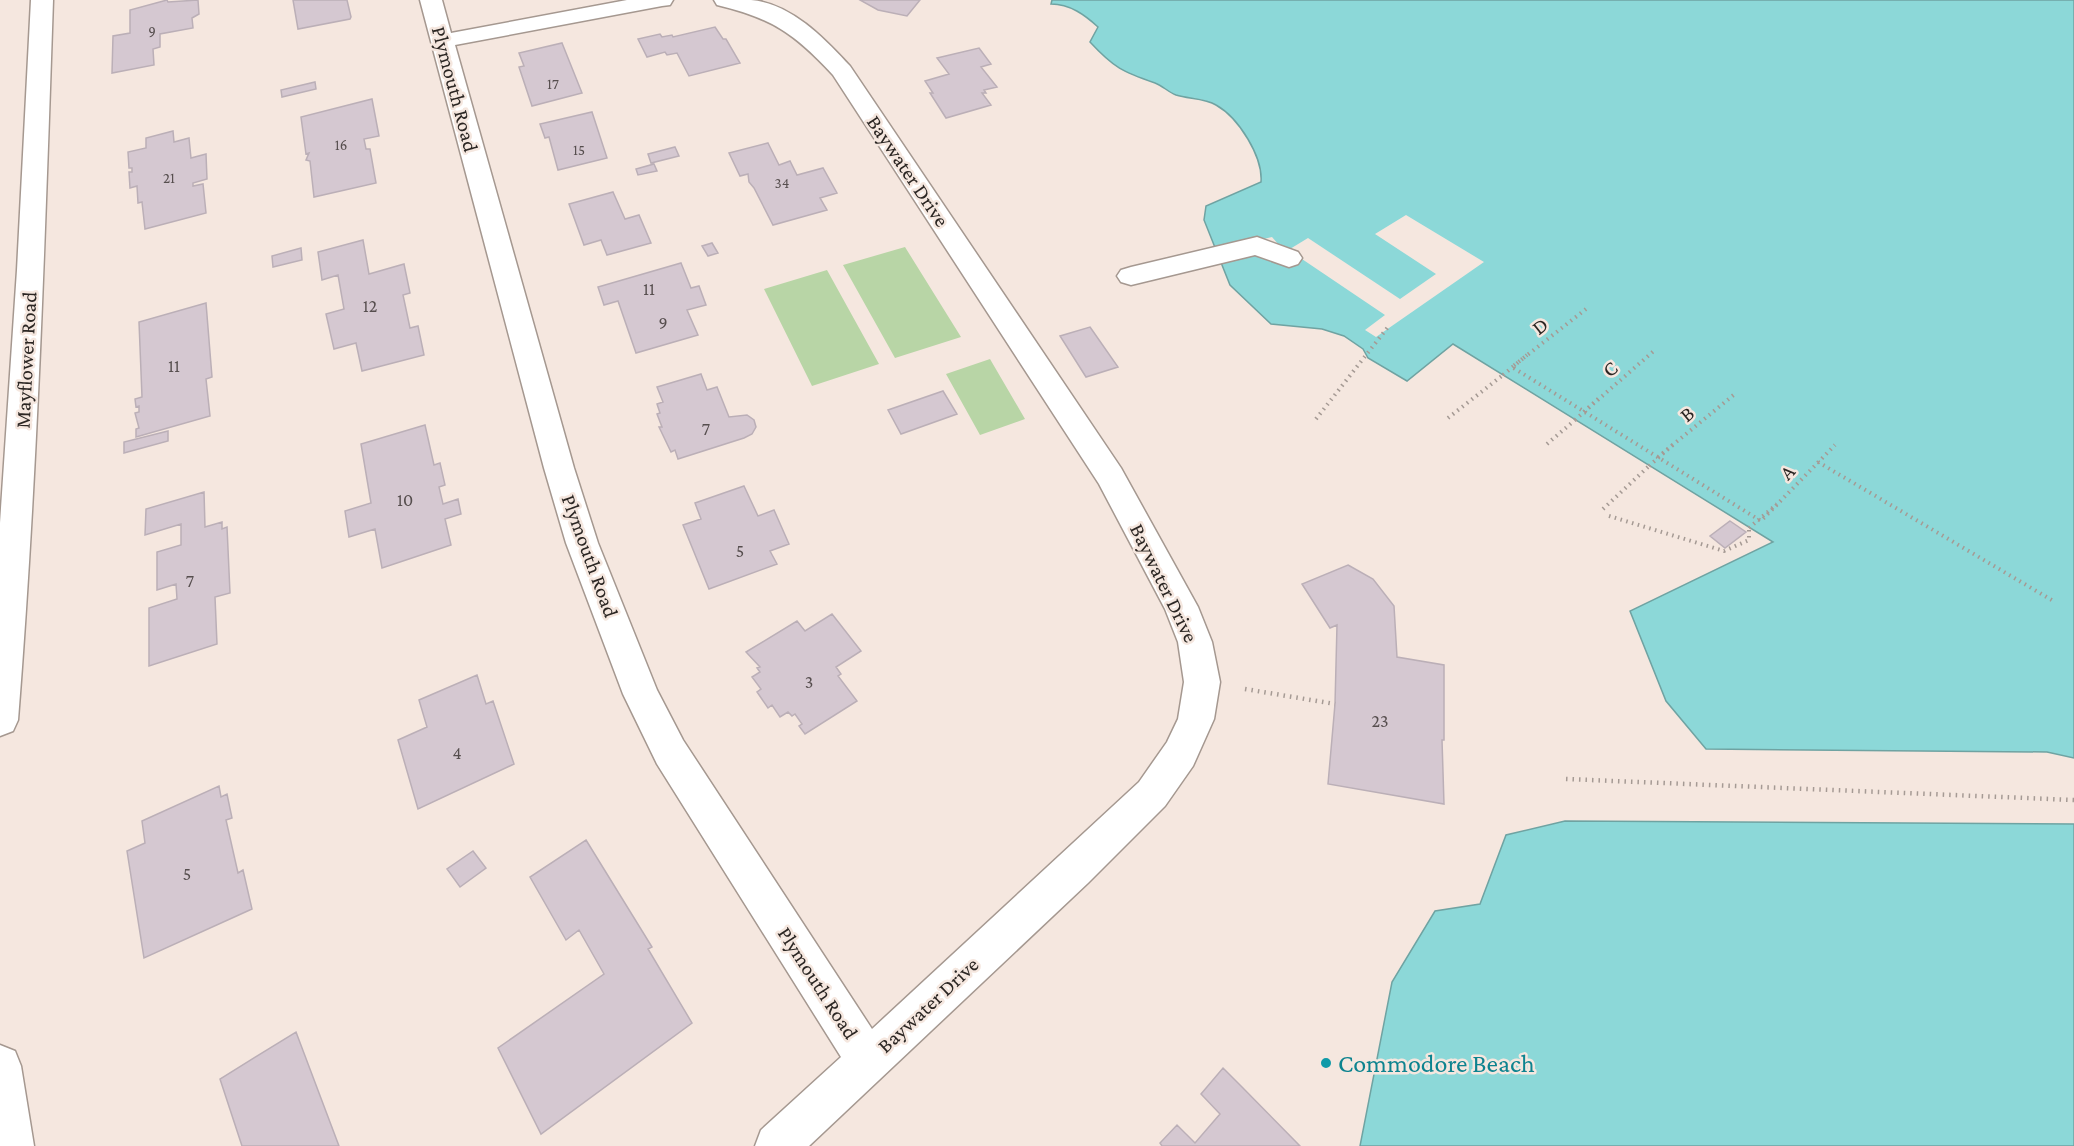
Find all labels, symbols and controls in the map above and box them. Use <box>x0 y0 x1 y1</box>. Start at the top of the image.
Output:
house number: 9 <box>148 23 156 39</box>
street label: Plymouth Road <box>427 24 483 154</box>
house number: 17 <box>547 76 559 92</box>
street label: Baywater Drive <box>862 111 954 231</box>
house number: 16 <box>335 137 347 153</box>
house number: 15 <box>573 142 585 158</box>
house number: 21 <box>163 170 175 186</box>
house number: 34 <box>775 175 789 191</box>
house number: 11 <box>643 279 655 299</box>
street label: Mayflower Road <box>10 291 42 429</box>
house number: 12 <box>363 296 377 316</box>
street label: D <box>1527 312 1553 340</box>
house number: 9 <box>658 313 668 333</box>
house number: 11 <box>168 356 180 376</box>
street label: C <box>1598 356 1622 382</box>
street label: B <box>1675 401 1699 427</box>
house number: 7 <box>702 419 710 439</box>
street label: A <box>1774 459 1800 485</box>
house number: 10 <box>397 490 413 510</box>
street label: Plymouth Road <box>557 491 623 621</box>
street label: Baywater Drive <box>1125 520 1203 646</box>
house number: 5 <box>736 541 744 561</box>
house number: 7 <box>186 571 194 591</box>
house number: 3 <box>805 672 813 692</box>
house number: 23 <box>1371 711 1389 731</box>
house number: 4 <box>452 743 462 763</box>
house number: 5 <box>183 864 191 884</box>
street label: Plymouth Road <box>773 922 863 1044</box>
street label: Baywater Drive <box>873 952 983 1058</box>
place label: Commodore Beach <box>1338 1049 1535 1078</box>
marker: Commodore Beach <box>1319 1056 1333 1070</box>

